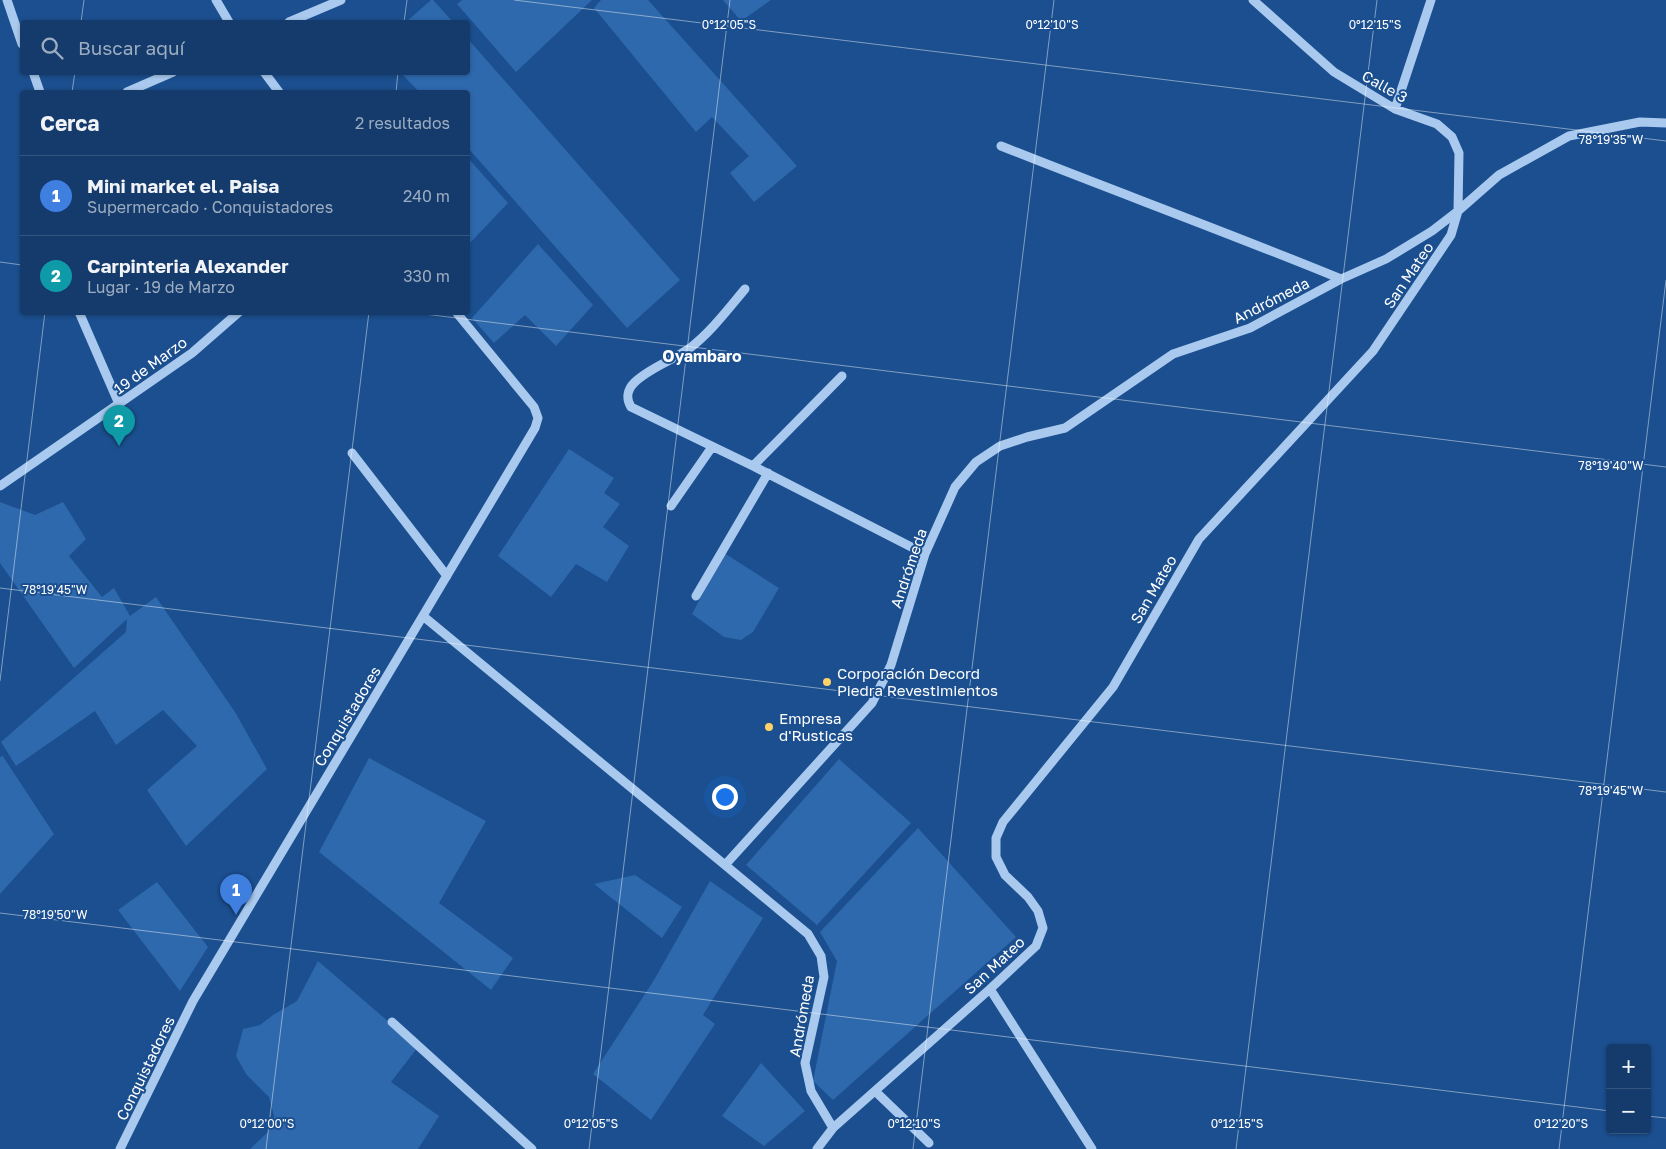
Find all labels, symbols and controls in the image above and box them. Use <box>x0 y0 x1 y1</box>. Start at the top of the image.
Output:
text: 0°12'05"S <box>702 17 756 32</box>
text: 0°12'10"S <box>1025 17 1079 32</box>
text: 0°12'15"S <box>1349 17 1402 32</box>
search box <box>20 20 470 75</box>
icon: search <box>38 34 66 62</box>
text: Buscar aquí <box>78 36 185 59</box>
street label: Calle 3 <box>1359 66 1411 106</box>
text: Cerca <box>40 110 99 136</box>
text: 2 resultados <box>355 113 450 133</box>
text: 78°19'35"W <box>1579 132 1644 147</box>
text: Mini market el. Paisa <box>87 174 279 197</box>
text: 1 <box>52 186 60 206</box>
text: 240 m <box>403 186 450 206</box>
text: Supermercado · Conquistadores <box>87 197 333 217</box>
street label: San Mateo <box>1379 238 1437 312</box>
text: Carpinteria Alexander <box>87 254 289 277</box>
text: 2 <box>51 266 61 286</box>
text: 330 m <box>403 266 450 286</box>
street label: Andrómeda <box>1230 273 1312 327</box>
text: Lugar · 19 de Marzo <box>87 277 235 297</box>
street label: 19 de Marzo <box>110 332 190 398</box>
district label: Oyambaro <box>662 346 742 366</box>
pin: 2 <box>103 405 135 446</box>
text: 78°19'40"W <box>1578 458 1644 473</box>
street label: Andrómeda <box>886 526 930 610</box>
street label: San Mateo <box>1126 552 1180 626</box>
text: 78°19'45"W <box>23 582 88 597</box>
street label: Conquistadores <box>310 663 384 769</box>
place label: Corporación Decord Piedra Revestimientos <box>837 664 998 699</box>
marker: Corporación Decord Piedra Revestimientos <box>821 676 833 688</box>
place label: Empresa d'Rusticas <box>779 709 853 744</box>
marker: Empresa d'Rusticas <box>763 721 775 733</box>
text: 78°19'45"W <box>1579 783 1644 798</box>
your location <box>712 784 738 810</box>
pin: 1 <box>220 874 252 915</box>
text: 78°19'50"W <box>23 907 88 922</box>
street label: San Mateo <box>960 933 1028 997</box>
street label: Andrómeda <box>785 974 817 1058</box>
street label: Conquistadores <box>112 1013 178 1123</box>
map controls <box>1606 1044 1651 1134</box>
button: + <box>1606 1044 1651 1089</box>
button: − <box>1606 1089 1651 1134</box>
text: 0°12'00"S <box>240 1116 295 1131</box>
text: 0°12'05"S <box>564 1116 618 1131</box>
text: 0°12'10"S <box>887 1116 941 1131</box>
text: 0°12'15"S <box>1211 1116 1264 1131</box>
text: 0°12'20"S <box>1534 1116 1588 1131</box>

